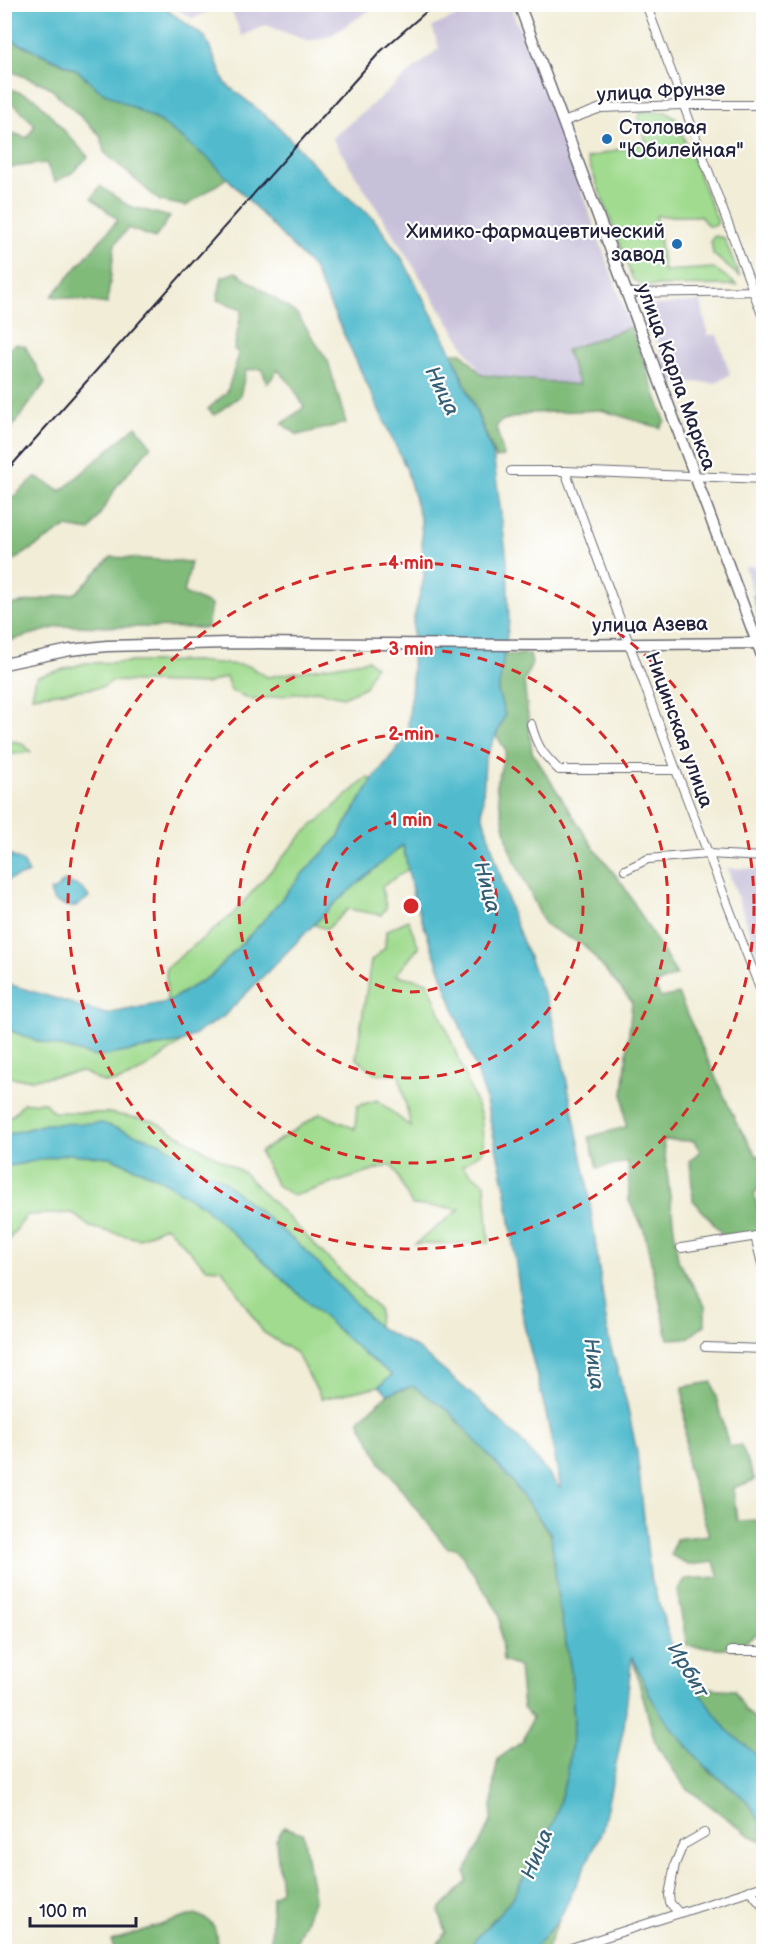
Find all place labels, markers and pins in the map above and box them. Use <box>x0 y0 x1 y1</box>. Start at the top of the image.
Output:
place label: Столовая "Юбилейная" <box>619 116 744 163</box>
marker: Столовая "Юбилейная" <box>600 132 614 146</box>
place label: Химико-фармацевтический завод <box>406 220 665 267</box>
marker: Химико-фармацевтический завод <box>670 237 684 251</box>
centre of rings <box>401 896 421 916</box>

